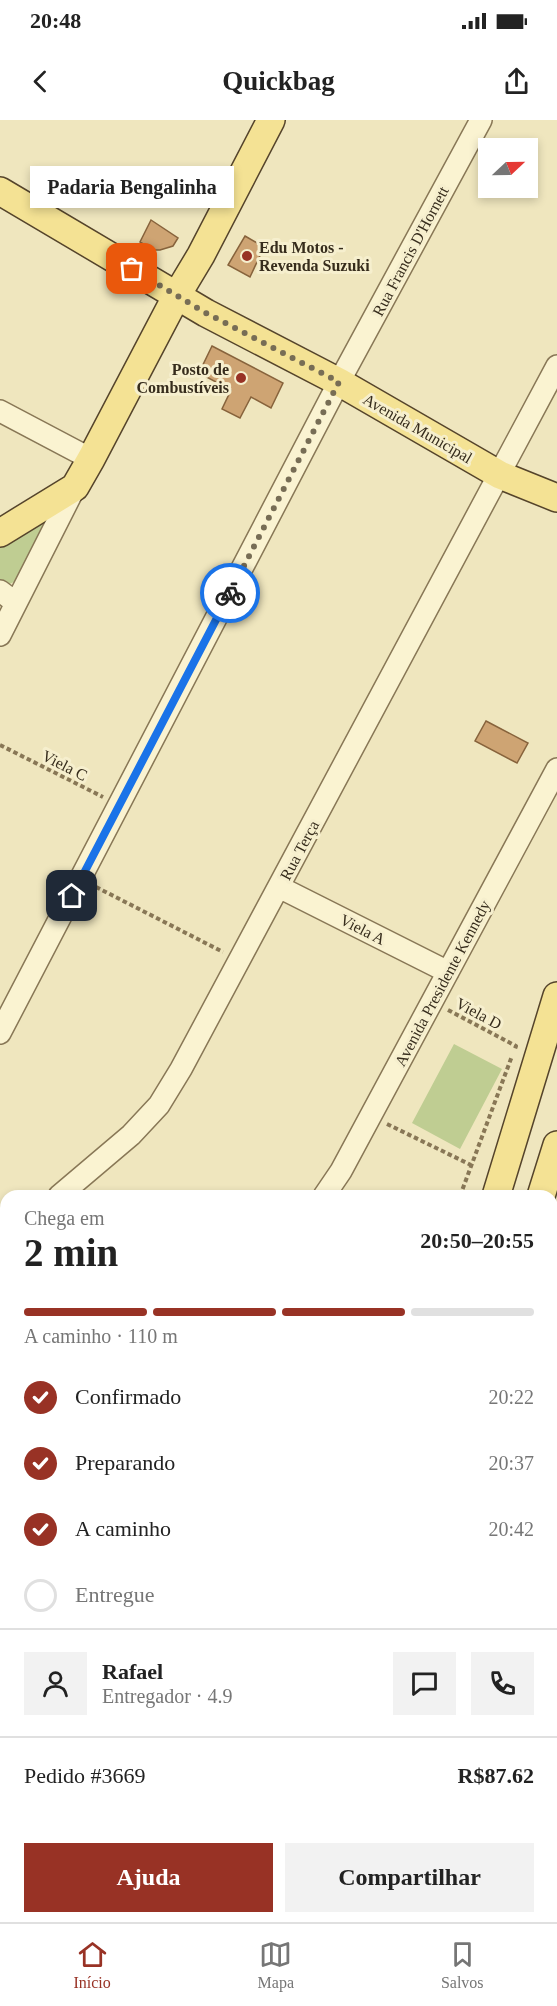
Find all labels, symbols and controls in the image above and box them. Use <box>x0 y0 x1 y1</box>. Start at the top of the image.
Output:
text: 20:48 <box>30 8 81 33</box>
icon: back <box>24 65 57 98</box>
icon: share <box>500 65 533 98</box>
text: Quickbag <box>222 66 335 96</box>
north arrow <box>478 138 538 198</box>
map controls <box>478 138 538 198</box>
callout: Padaria Bengalinha <box>30 167 234 209</box>
text: Padaria Bengalinha <box>47 176 217 198</box>
street label: Rua Francis D'Hornett <box>369 183 452 319</box>
place label: Edu Motos - Revenda Suzuki <box>259 239 370 274</box>
pin <box>106 243 157 294</box>
marker: Edu Motos - Revenda Suzuki <box>240 249 254 263</box>
icon: bag <box>115 252 148 285</box>
place label: Posto de Combustíveis <box>137 361 229 396</box>
marker: Posto de Combustíveis <box>234 371 248 385</box>
street label: Avenida Municipal <box>360 390 476 468</box>
courier <box>200 563 260 623</box>
icon: bike <box>214 577 247 610</box>
street label: Viela C <box>39 747 90 784</box>
street label: Rua Terça <box>277 818 323 883</box>
pin <box>46 870 97 921</box>
icon: home <box>55 879 88 912</box>
street label: Avenida Presidente Kennedy <box>391 897 494 1070</box>
street label: Viela A <box>337 911 389 948</box>
street label: Viela D <box>453 994 504 1033</box>
text: Chega em <box>24 1207 105 1229</box>
text: 20:50–20:55 <box>420 1228 534 1253</box>
text: 2 min <box>24 1231 118 1274</box>
text: A caminho · 110 m <box>24 1325 178 1347</box>
icon: check <box>24 1381 57 1414</box>
text: Confirmado <box>75 1384 181 1409</box>
text: 20:22 <box>488 1386 534 1408</box>
icon: check <box>24 1447 57 1480</box>
text: Preparando <box>75 1450 175 1475</box>
text: 20:37 <box>488 1452 534 1474</box>
icon: check <box>24 1513 57 1546</box>
text: A caminho <box>75 1516 171 1541</box>
text: 20:42 <box>488 1518 534 1540</box>
text: Entregue <box>75 1582 154 1607</box>
button: person <box>24 1652 87 1715</box>
button: chat <box>393 1652 456 1715</box>
button: phone <box>471 1652 534 1715</box>
text: Rafael <box>102 1659 163 1684</box>
text: Entregador · 4.9 <box>102 1685 233 1707</box>
text: Pedido #3669 <box>24 1763 146 1788</box>
text: R$87.62 <box>458 1763 534 1788</box>
button: Ajuda <box>24 1843 273 1912</box>
button: Compartilhar <box>285 1843 534 1912</box>
tab: Início <box>73 1938 111 1992</box>
tab: Mapa <box>258 1938 294 1992</box>
tab: Salvos <box>441 1938 484 1992</box>

